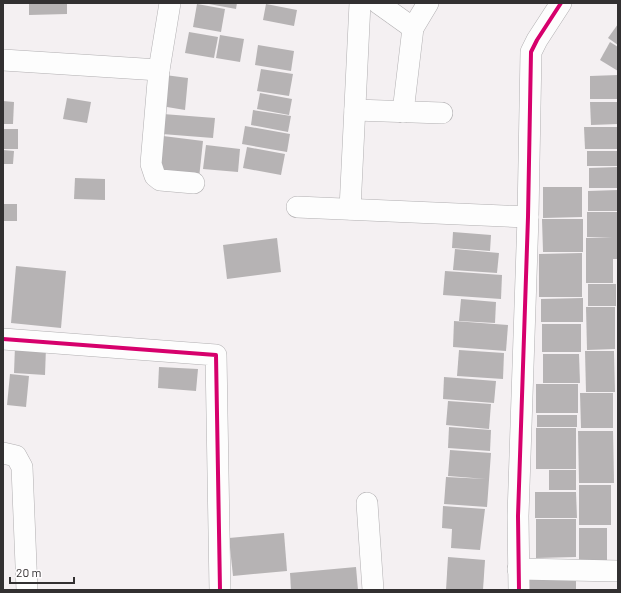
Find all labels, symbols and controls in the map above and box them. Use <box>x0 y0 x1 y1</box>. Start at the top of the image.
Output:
scale bar <box>10 559 74 585</box>
text: 20 m <box>16 565 42 579</box>

